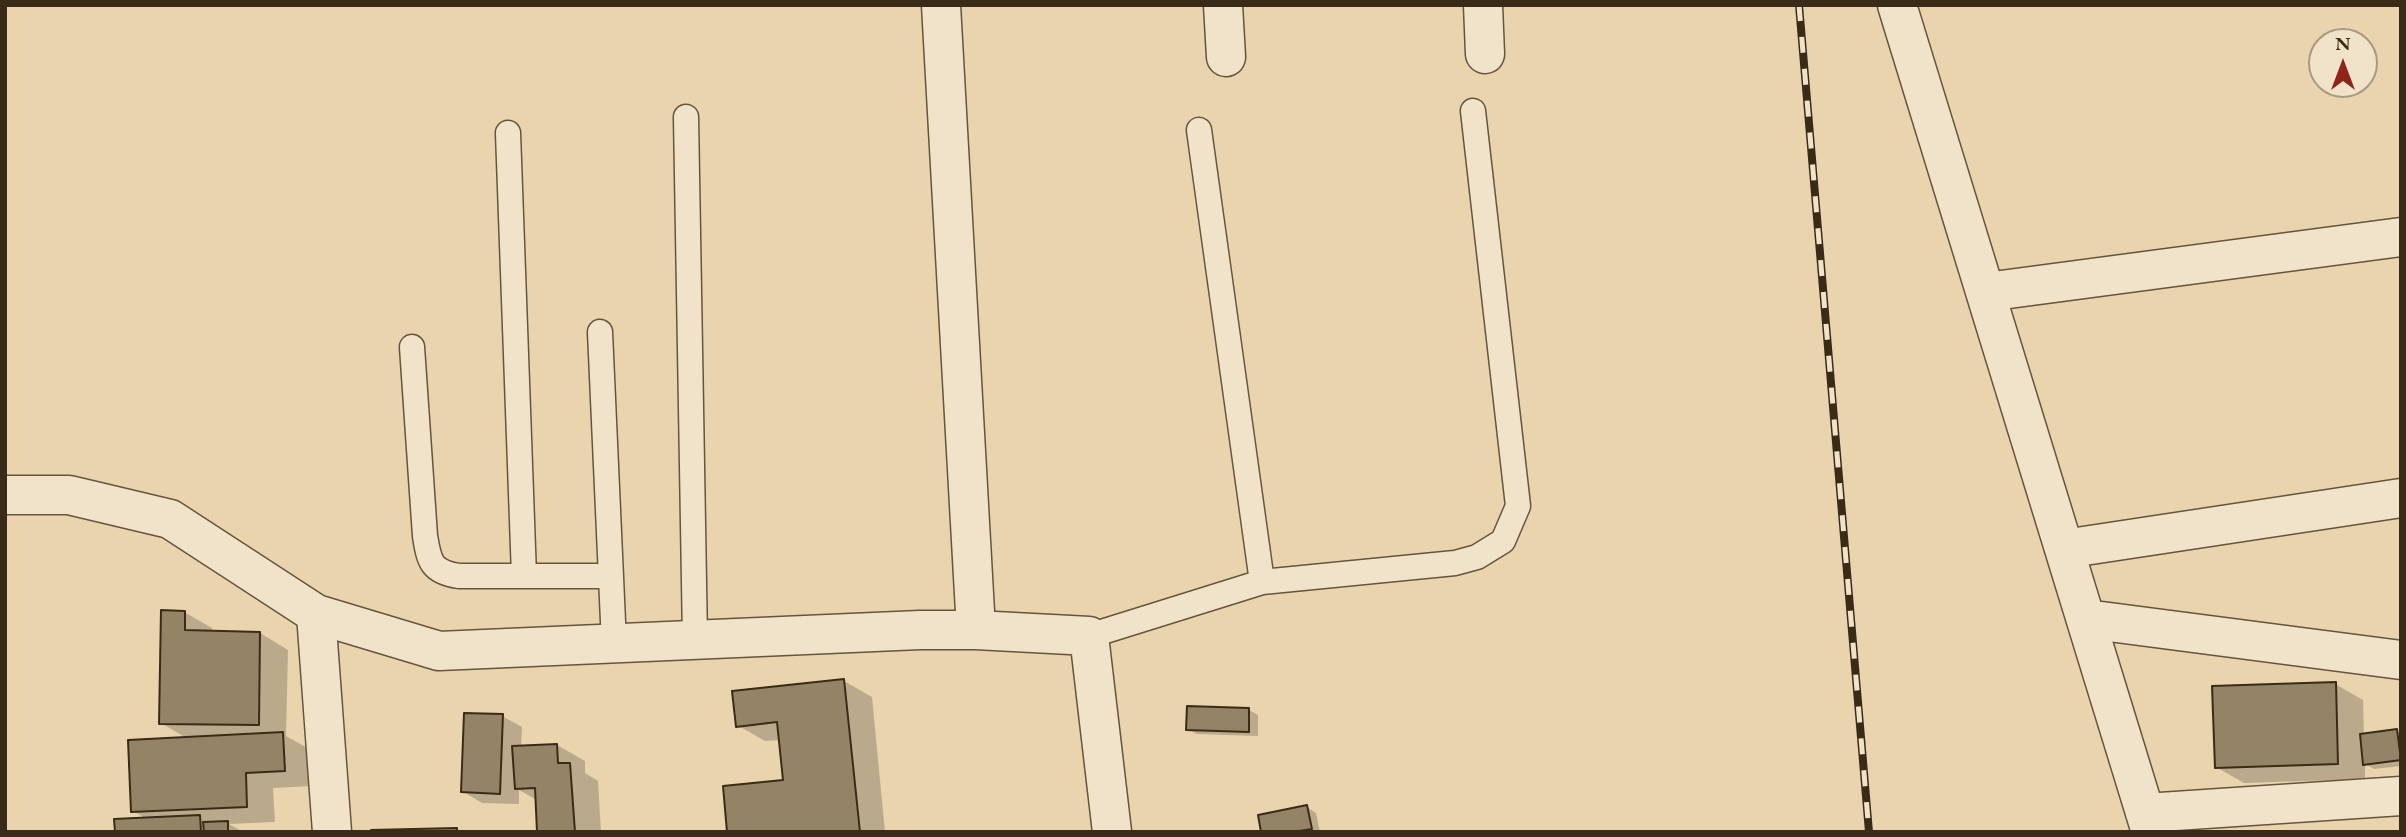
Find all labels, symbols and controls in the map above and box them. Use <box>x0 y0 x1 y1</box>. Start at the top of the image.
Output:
north arrow <box>2308 28 2378 98</box>
text: N <box>2335 31 2351 56</box>

